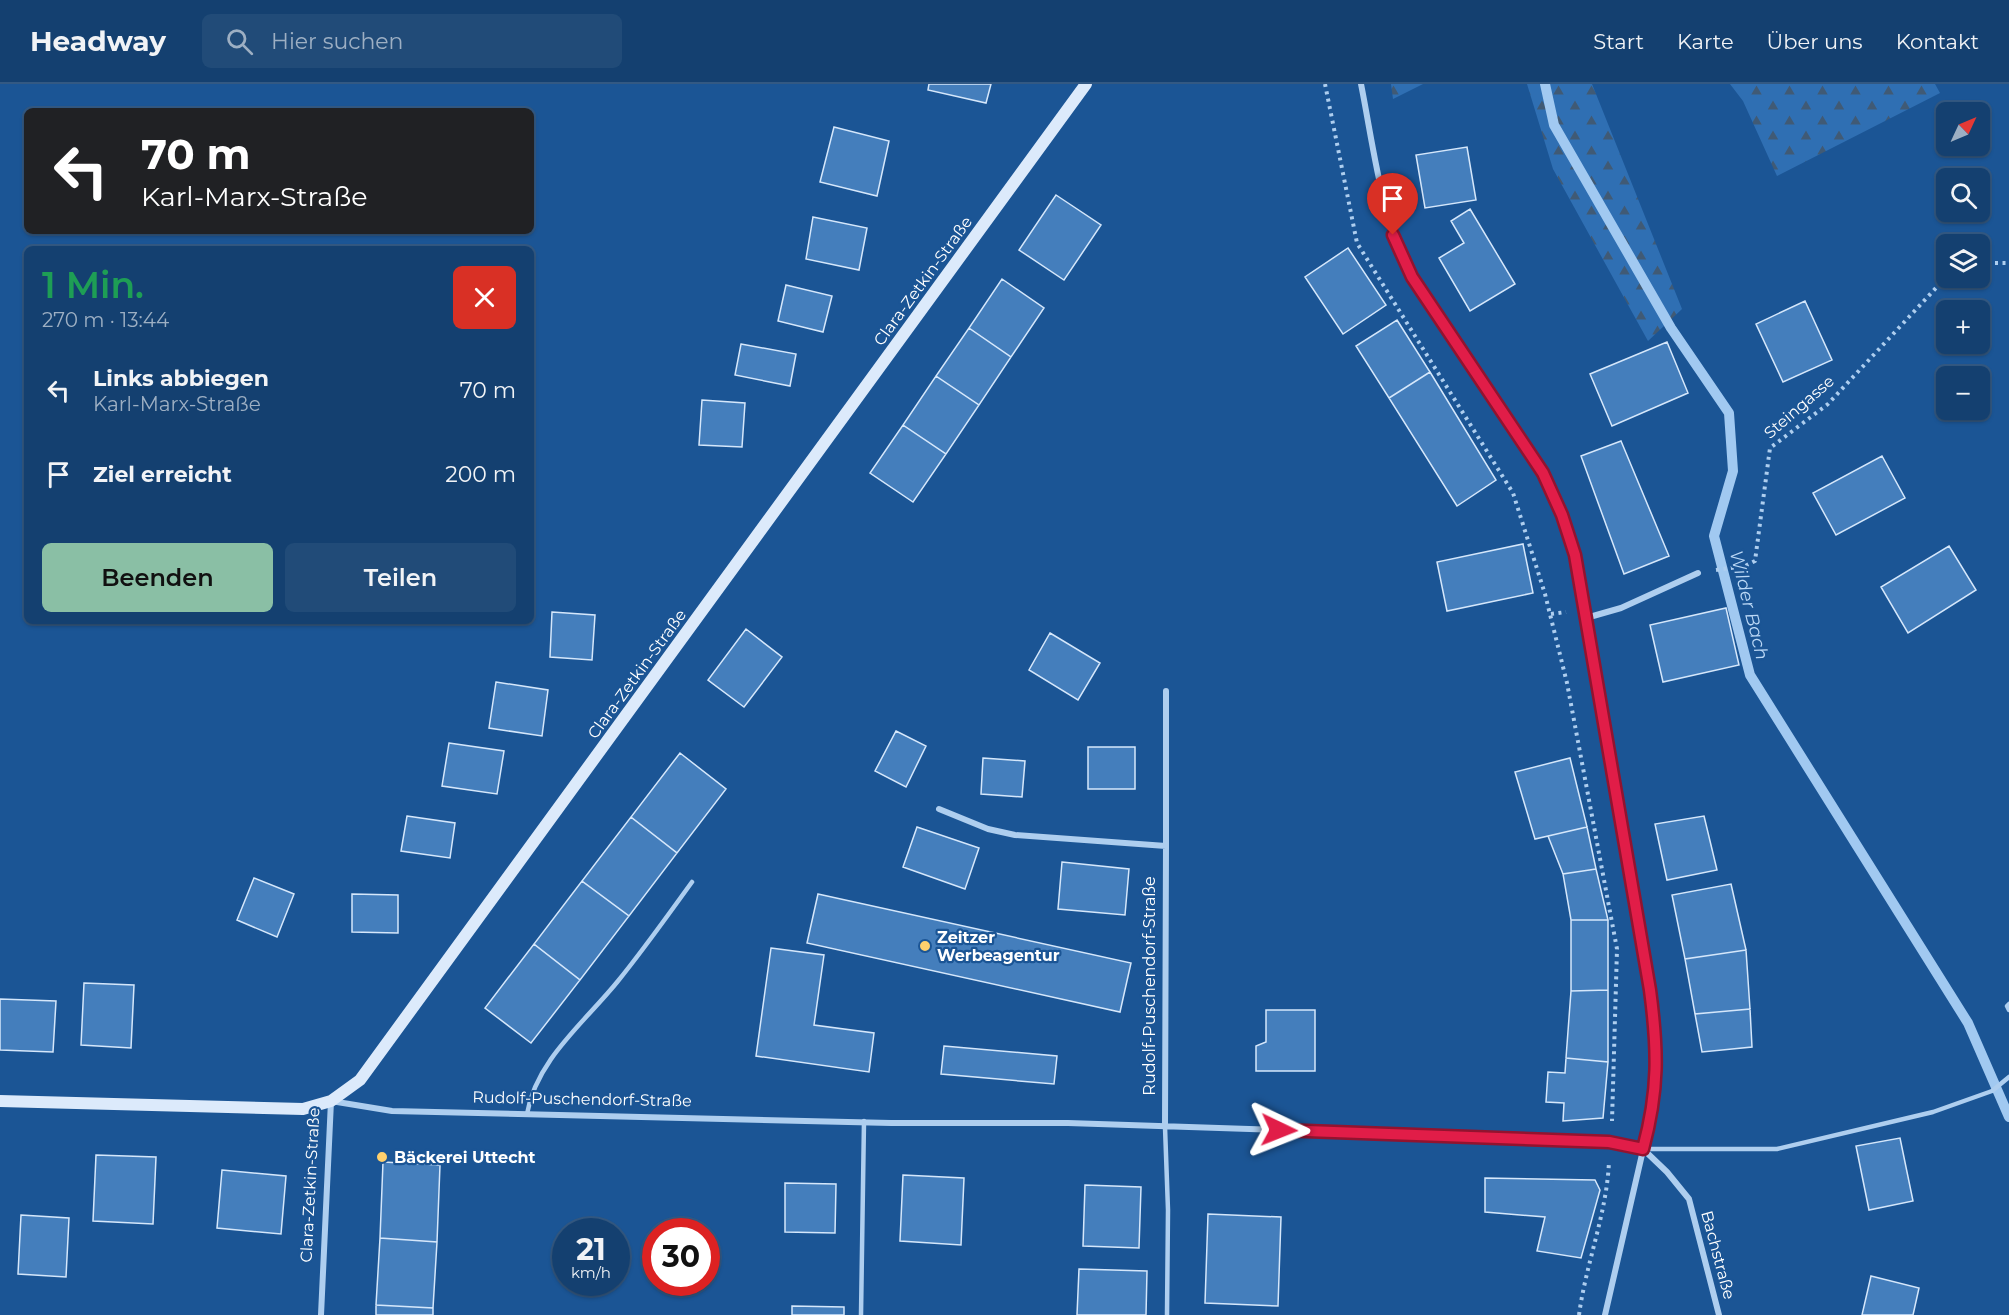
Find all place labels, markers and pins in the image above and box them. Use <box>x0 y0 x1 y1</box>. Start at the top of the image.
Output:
pin <box>1367 173 1418 235</box>
place label: Zeitzer Werbeagentur <box>937 928 1060 965</box>
marker: Zeitzer Werbeagentur <box>918 939 932 953</box>
place label: Bäckerei Uttecht <box>394 1148 536 1167</box>
marker: Bäckerei Uttecht <box>375 1150 389 1164</box>

